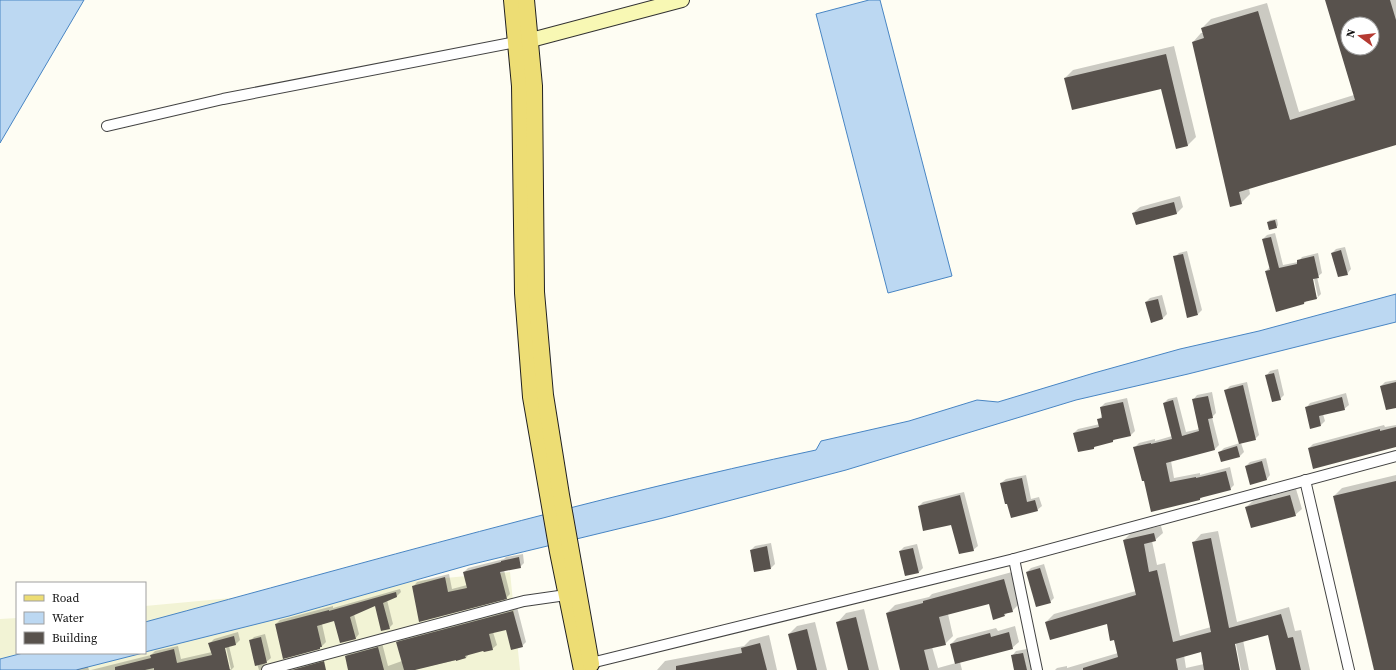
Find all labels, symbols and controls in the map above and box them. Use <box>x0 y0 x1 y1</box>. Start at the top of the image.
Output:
north arrow <box>1340 16 1380 56</box>
text: N <box>1343 28 1359 39</box>
legend <box>16 582 146 654</box>
text: Road <box>52 590 79 606</box>
text: Water <box>52 610 84 626</box>
text: Building <box>52 630 97 646</box>

